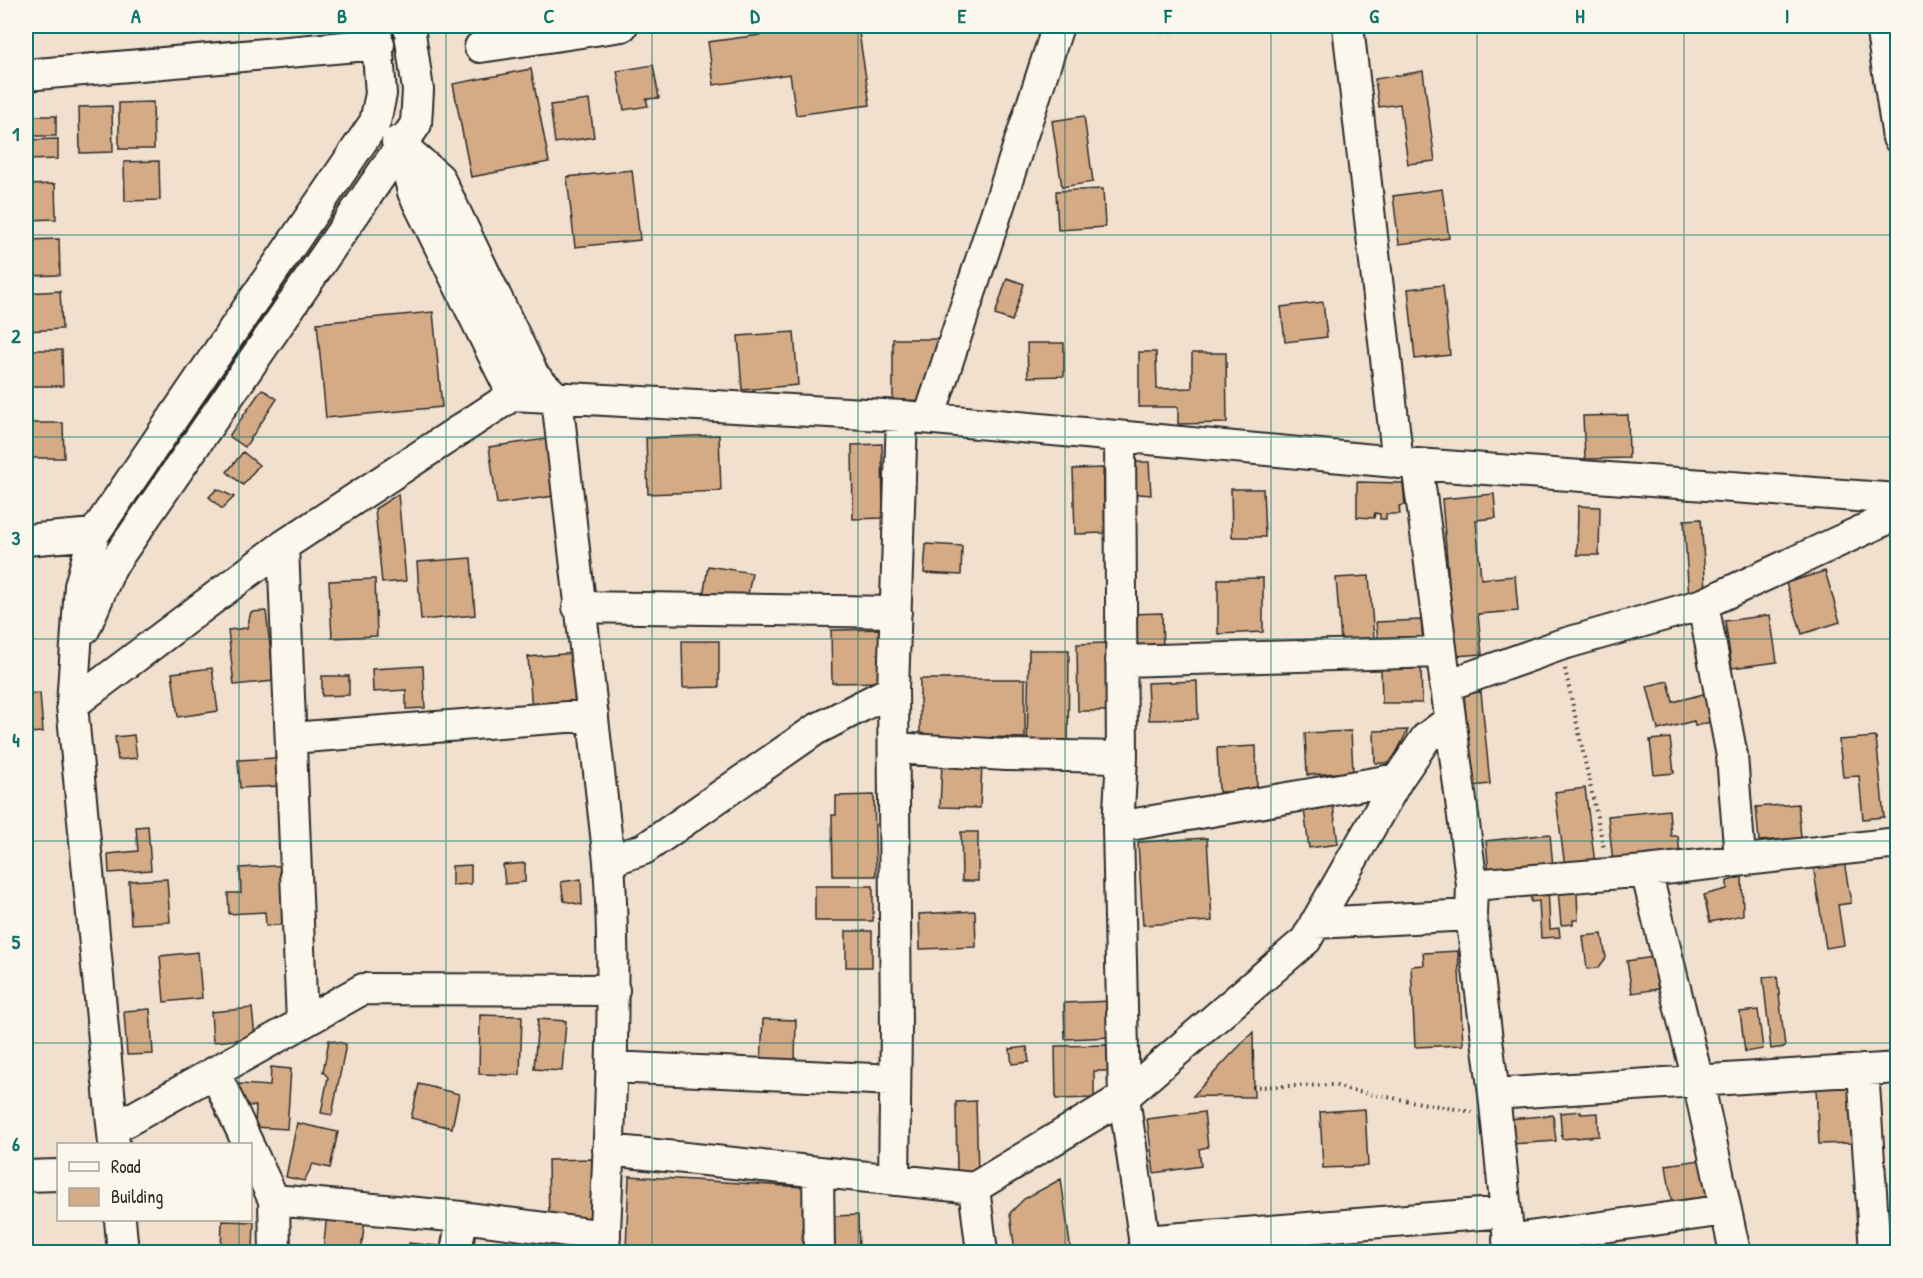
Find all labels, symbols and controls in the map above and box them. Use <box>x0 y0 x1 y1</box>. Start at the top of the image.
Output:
text: A <box>131 2 141 29</box>
text: B <box>337 2 347 29</box>
text: C <box>544 2 555 29</box>
text: D <box>750 2 760 29</box>
text: E <box>958 2 967 29</box>
text: F <box>1163 2 1173 29</box>
text: G <box>1369 2 1379 29</box>
text: H <box>1575 2 1585 29</box>
text: I <box>1785 2 1789 29</box>
text: 1 <box>12 120 20 147</box>
text: 2 <box>11 322 21 349</box>
text: 3 <box>12 524 21 551</box>
text: 4 <box>12 726 20 753</box>
text: 5 <box>12 928 21 955</box>
text: 6 <box>12 1130 20 1157</box>
legend <box>57 1143 252 1221</box>
text: Road <box>111 1154 141 1179</box>
text: Building <box>111 1184 163 1209</box>

